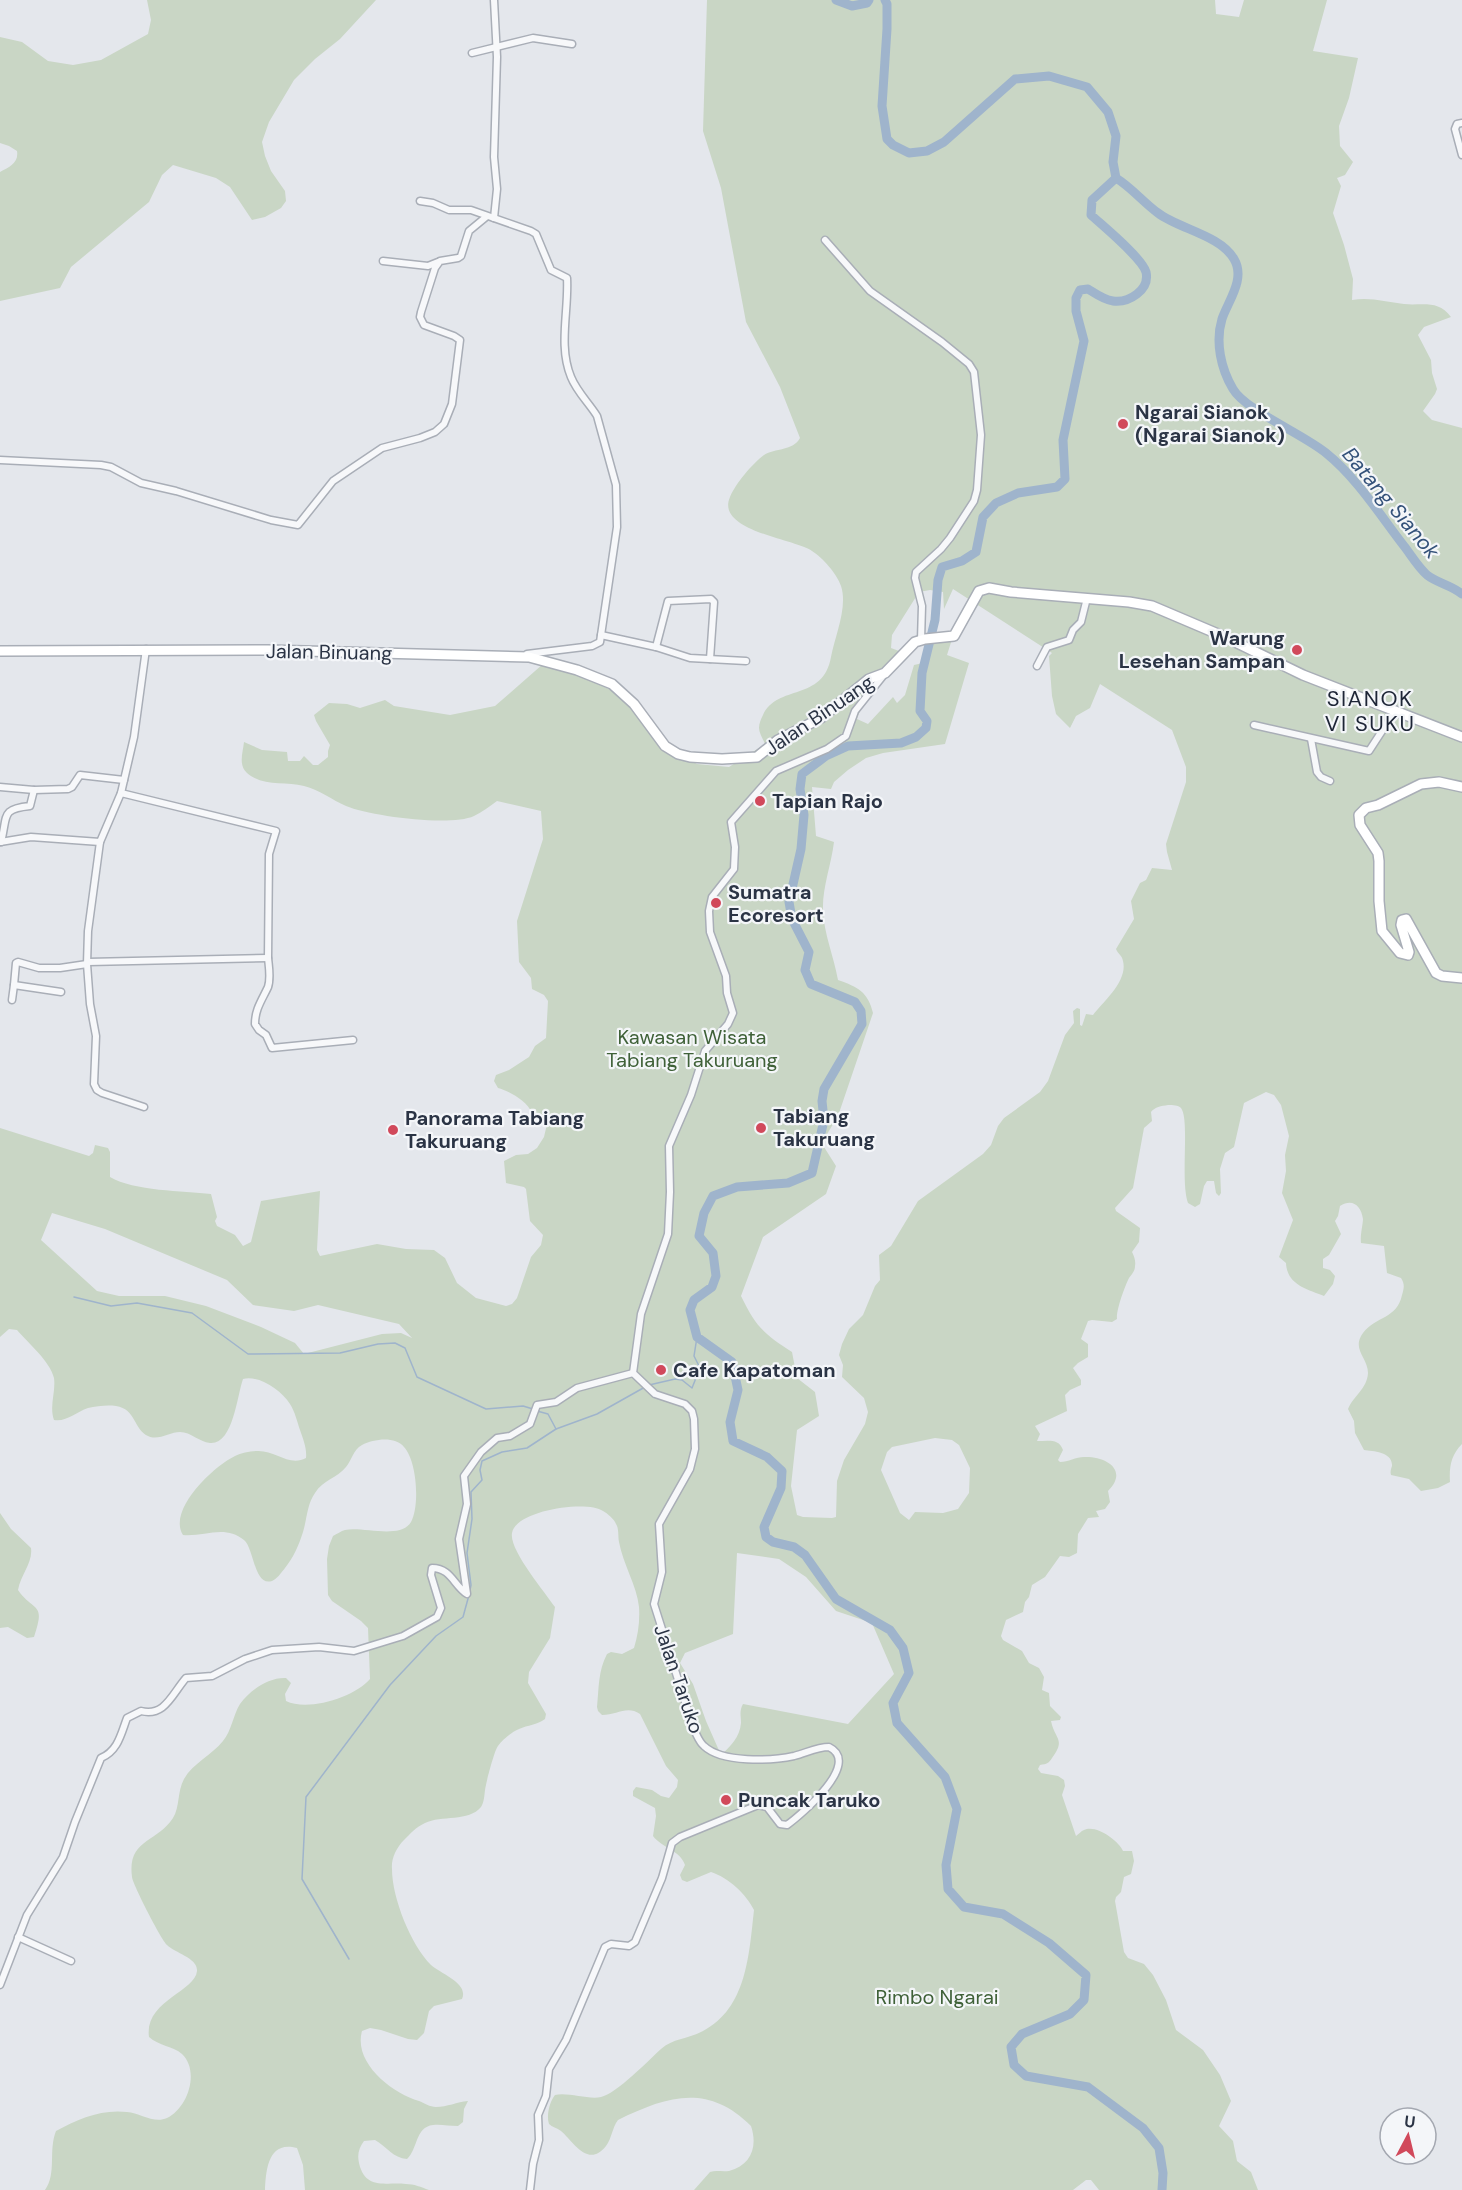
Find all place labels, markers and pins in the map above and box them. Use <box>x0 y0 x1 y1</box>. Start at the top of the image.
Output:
place label: Ngarai Sianok (Ngarai Sianok) <box>1135 399 1285 448</box>
marker: Ngarai Sianok (Ngarai Sianok) <box>1116 417 1130 431</box>
place label: Warung Lesehan Sampan <box>1119 625 1285 674</box>
marker: Warung Lesehan Sampan <box>1290 643 1304 657</box>
place label: Tapian Rajo <box>772 788 883 814</box>
marker: Tapian Rajo <box>753 794 767 808</box>
place label: Sumatra Ecoresort <box>728 879 824 928</box>
marker: Sumatra Ecoresort <box>709 896 723 910</box>
place label: Tabiang Takuruang <box>773 1103 875 1152</box>
place label: Panorama Tabiang Takuruang <box>405 1105 585 1154</box>
marker: Tabiang Takuruang <box>754 1121 768 1135</box>
marker: Panorama Tabiang Takuruang <box>386 1123 400 1137</box>
place label: Cafe Kapatoman <box>673 1357 836 1383</box>
marker: Cafe Kapatoman <box>654 1363 668 1377</box>
place label: Puncak Taruko <box>738 1787 880 1813</box>
marker: Puncak Taruko <box>719 1793 733 1807</box>

